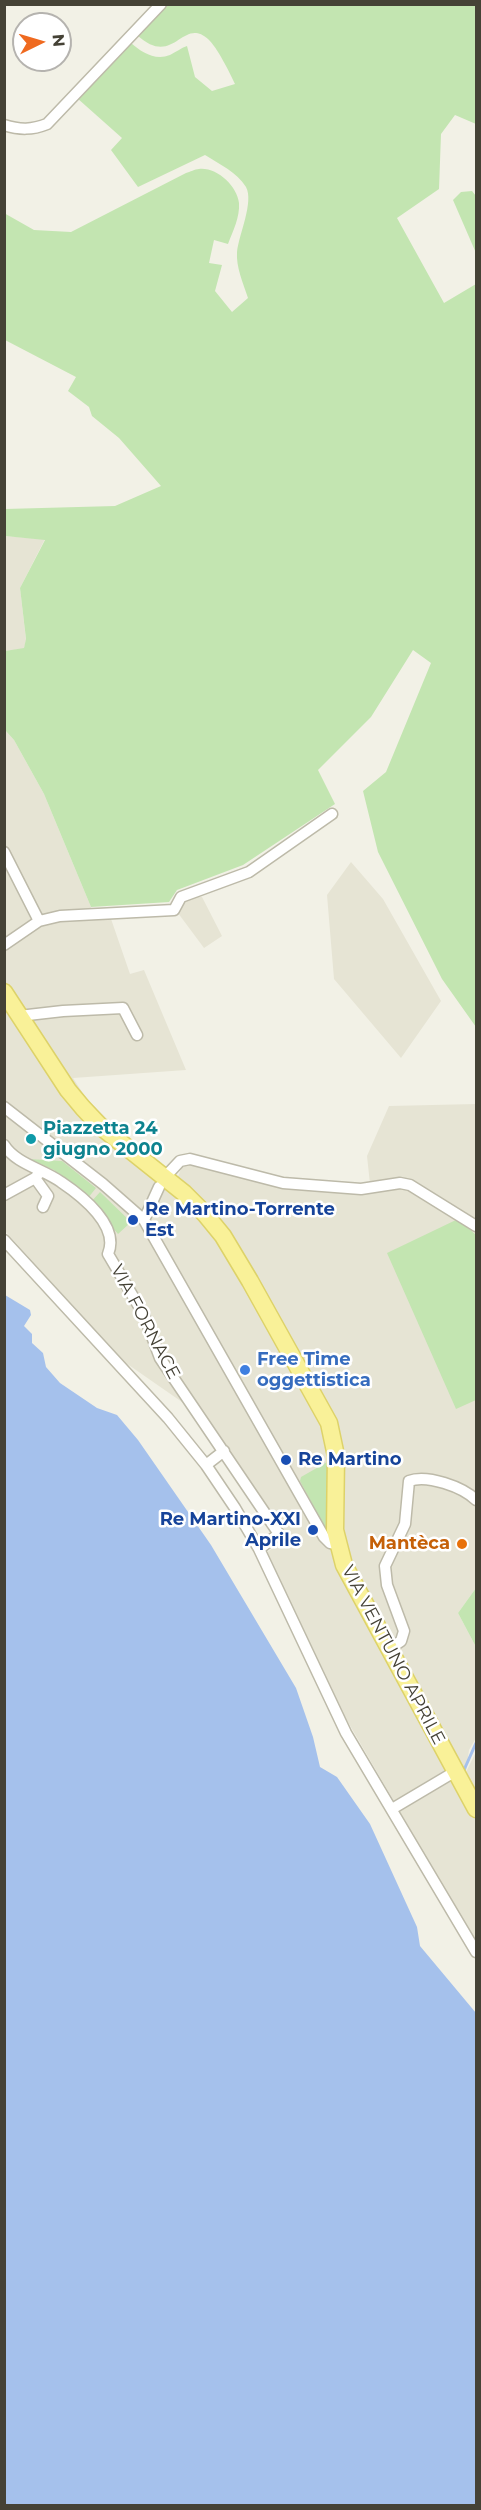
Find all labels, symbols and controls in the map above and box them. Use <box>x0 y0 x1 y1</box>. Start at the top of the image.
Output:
north arrow <box>12 12 72 72</box>
text: N <box>48 33 68 48</box>
place label: Piazzetta 24 giugno 2000 <box>43 1118 163 1160</box>
marker: Piazzetta 24 giugno 2000 <box>24 1132 38 1146</box>
place label: Re Martino-Torrente Est <box>145 1199 335 1242</box>
marker: Re Martino-Torrente Est <box>126 1213 140 1227</box>
street label: VIA FORNACE <box>106 1261 184 1383</box>
place label: Free Time oggettistica <box>257 1349 371 1392</box>
marker: Free Time oggettistica <box>238 1363 252 1377</box>
place label: Re Martino <box>298 1449 402 1471</box>
marker: Re Martino <box>279 1453 293 1467</box>
place label: Re Martino-XXI Aprile <box>160 1509 301 1552</box>
marker: Re Martino-XXI Aprile <box>306 1523 320 1537</box>
place label: Mantèca <box>369 1533 450 1555</box>
marker: Mantèca <box>455 1537 469 1551</box>
street label: VIA VENTUNO APRILE <box>337 1562 449 1748</box>

